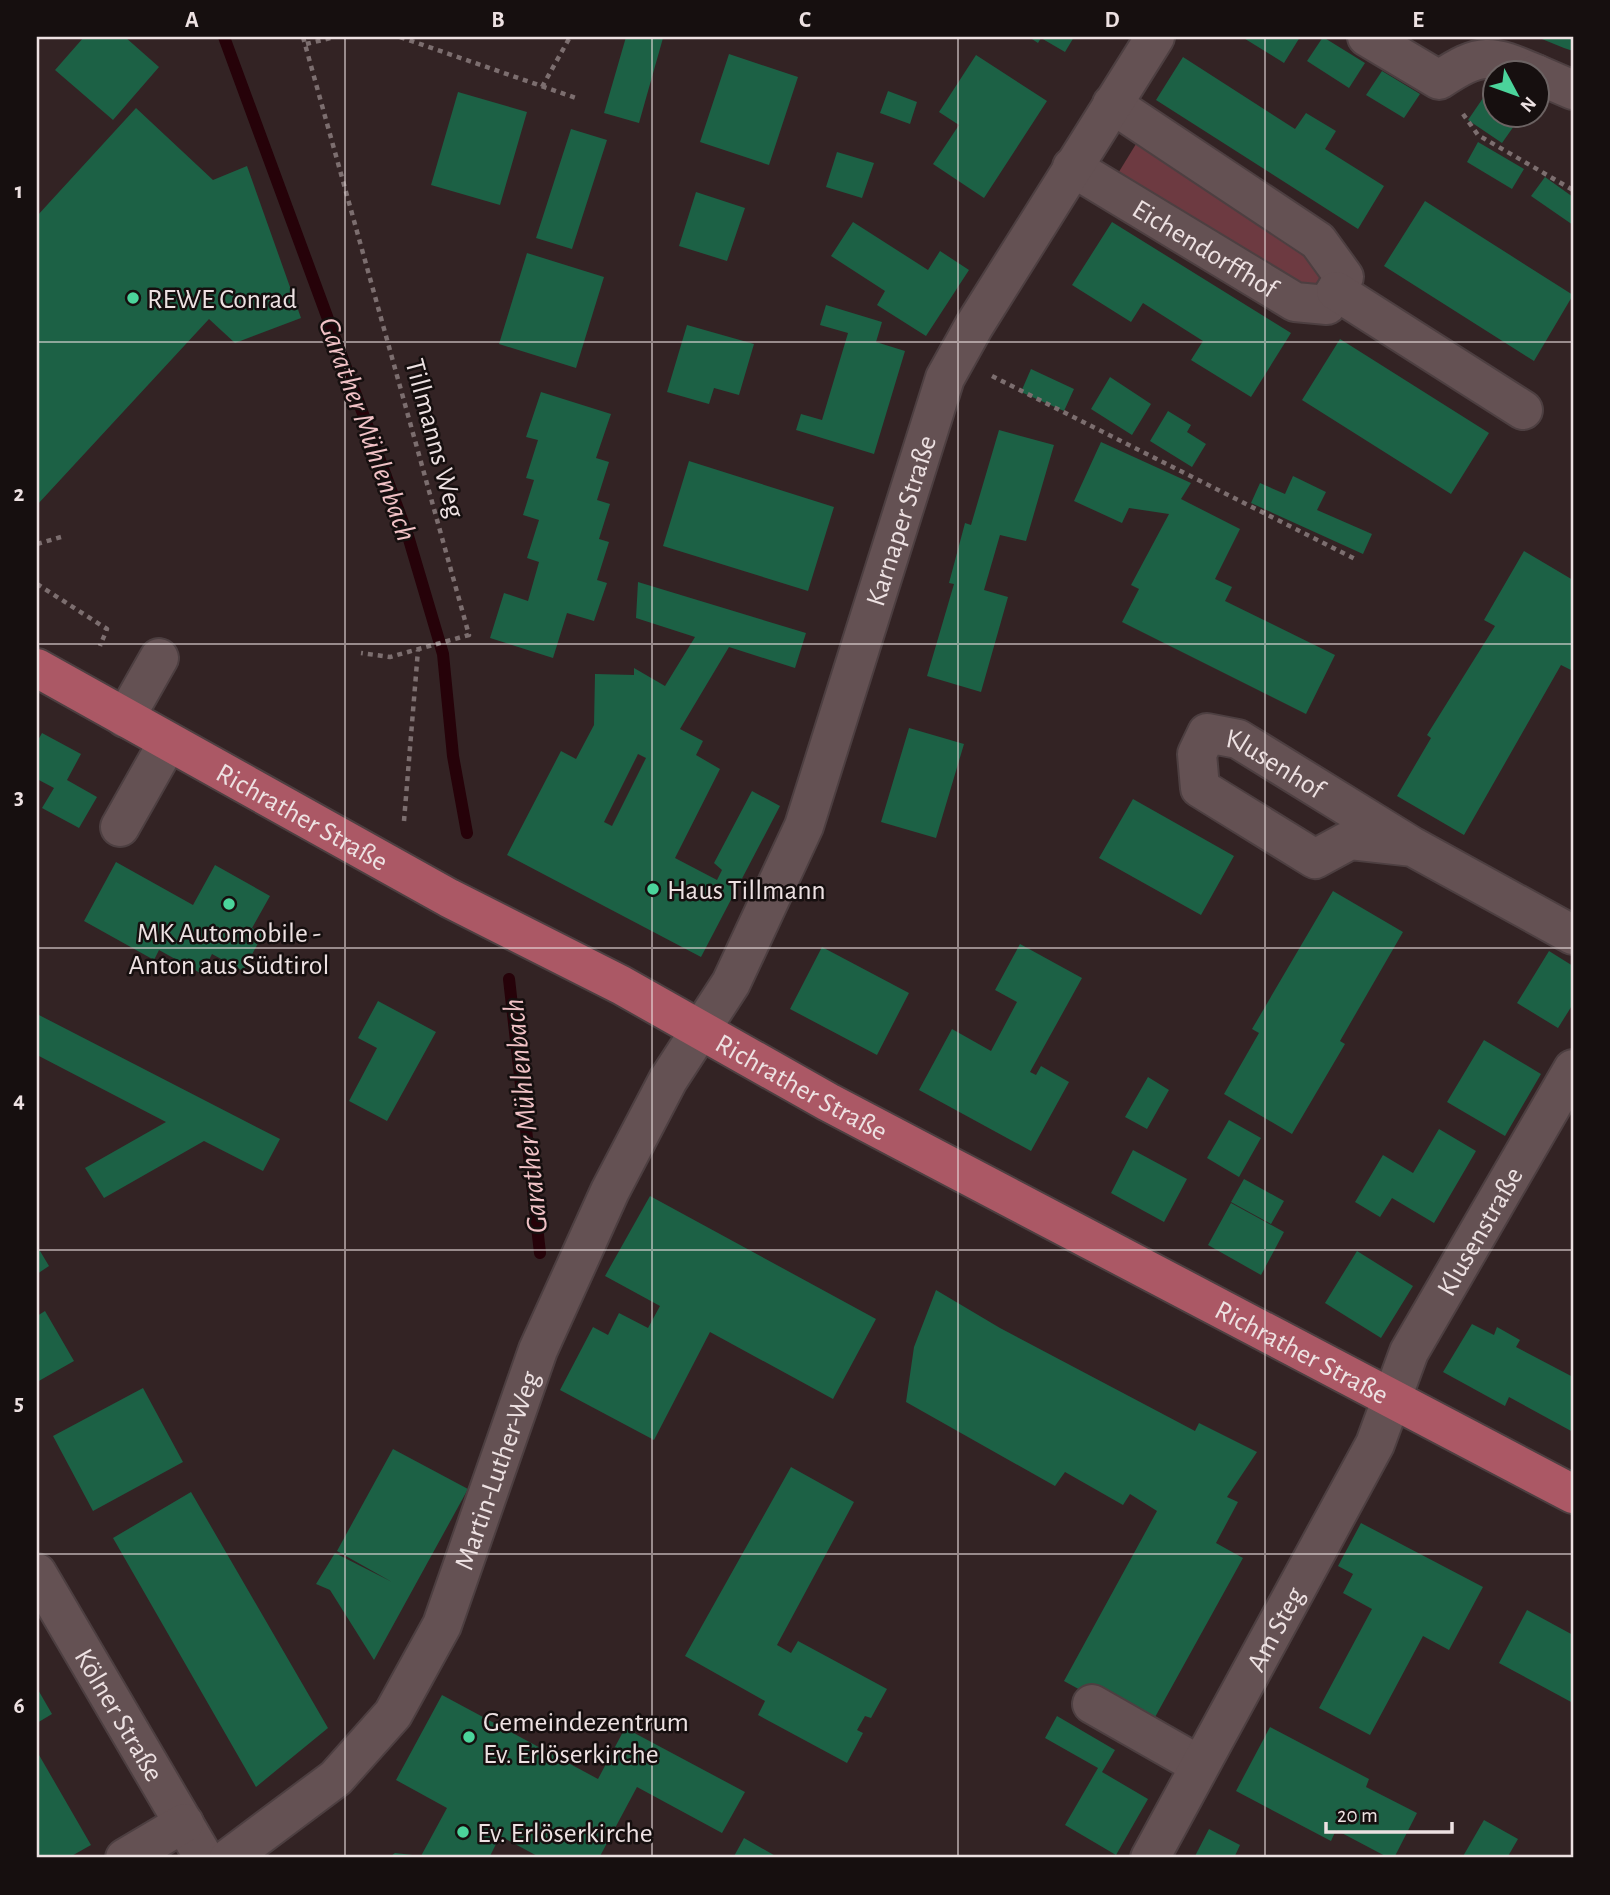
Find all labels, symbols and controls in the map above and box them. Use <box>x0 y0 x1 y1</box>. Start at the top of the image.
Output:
text: A <box>185 9 199 32</box>
text: B <box>491 9 505 32</box>
text: C <box>799 9 811 32</box>
text: D <box>1104 9 1120 32</box>
text: E <box>1412 9 1424 32</box>
north arrow <box>1480 60 1550 130</box>
text: N <box>1516 93 1539 115</box>
text: 1 <box>15 180 23 203</box>
street label: Eichendorffhof <box>1127 195 1283 305</box>
place label: REWE Conrad <box>147 286 297 314</box>
marker: REWE Conrad <box>125 290 141 306</box>
water label: Garather Mühlenbach <box>313 313 421 545</box>
street label: Tillmanns Weg <box>399 356 469 521</box>
street label: Karnaper Straße <box>862 432 942 610</box>
text: 2 <box>14 483 25 506</box>
street label: Klusenhof <box>1224 725 1330 805</box>
street label: Richrather Straße <box>211 759 392 877</box>
text: 3 <box>14 786 24 809</box>
place label: Haus Tillmann <box>667 877 826 905</box>
marker: Haus Tillmann <box>645 881 661 897</box>
marker: MK Automobile - Anton aus Südtirol <box>221 896 237 912</box>
place label: MK Automobile - Anton aus Südtirol <box>129 920 330 980</box>
water label: Garather Mühlenbach <box>499 997 553 1235</box>
street label: Richrather Straße <box>710 1029 891 1147</box>
text: 4 <box>13 1089 25 1112</box>
street label: Klusenstraße <box>1433 1163 1529 1301</box>
street label: Richrather Straße <box>1210 1296 1392 1410</box>
street label: Martin-Luther-Weg <box>450 1367 546 1574</box>
text: 5 <box>14 1392 24 1415</box>
street label: Am Steg <box>1242 1583 1311 1676</box>
street label: Kölner Straße <box>69 1644 168 1787</box>
text: 6 <box>13 1695 25 1718</box>
place label: Gemeindezentrum Ev. Erlöserkirche <box>483 1709 689 1769</box>
marker: Gemeindezentrum Ev. Erlöserkirche <box>461 1729 477 1745</box>
scale bar <box>1326 1790 1452 1834</box>
text: 20 m <box>1337 1805 1378 1826</box>
place label: Ev. Erlöserkirche <box>477 1820 653 1848</box>
marker: Ev. Erlöserkirche <box>455 1824 471 1840</box>

